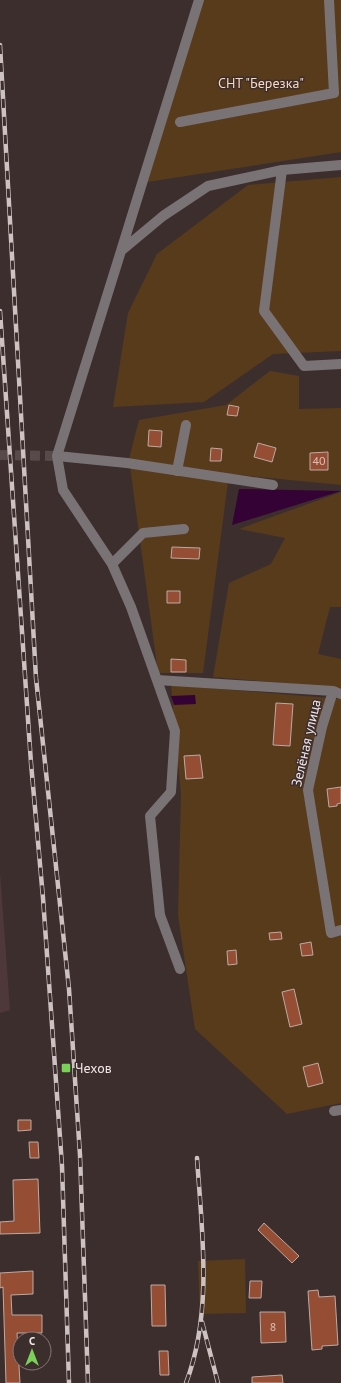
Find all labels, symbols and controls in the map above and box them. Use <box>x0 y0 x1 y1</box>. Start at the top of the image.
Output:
park label: СНТ "Березка" <box>218 74 304 92</box>
house number: 40 <box>312 453 326 468</box>
street label: Зелёная улица <box>287 698 325 788</box>
place label: Чехов <box>75 1059 112 1077</box>
marker: Чехов <box>60 1062 72 1074</box>
house number: 8 <box>270 1319 276 1334</box>
north arrow <box>12 1331 52 1371</box>
text: С <box>29 1334 35 1348</box>

